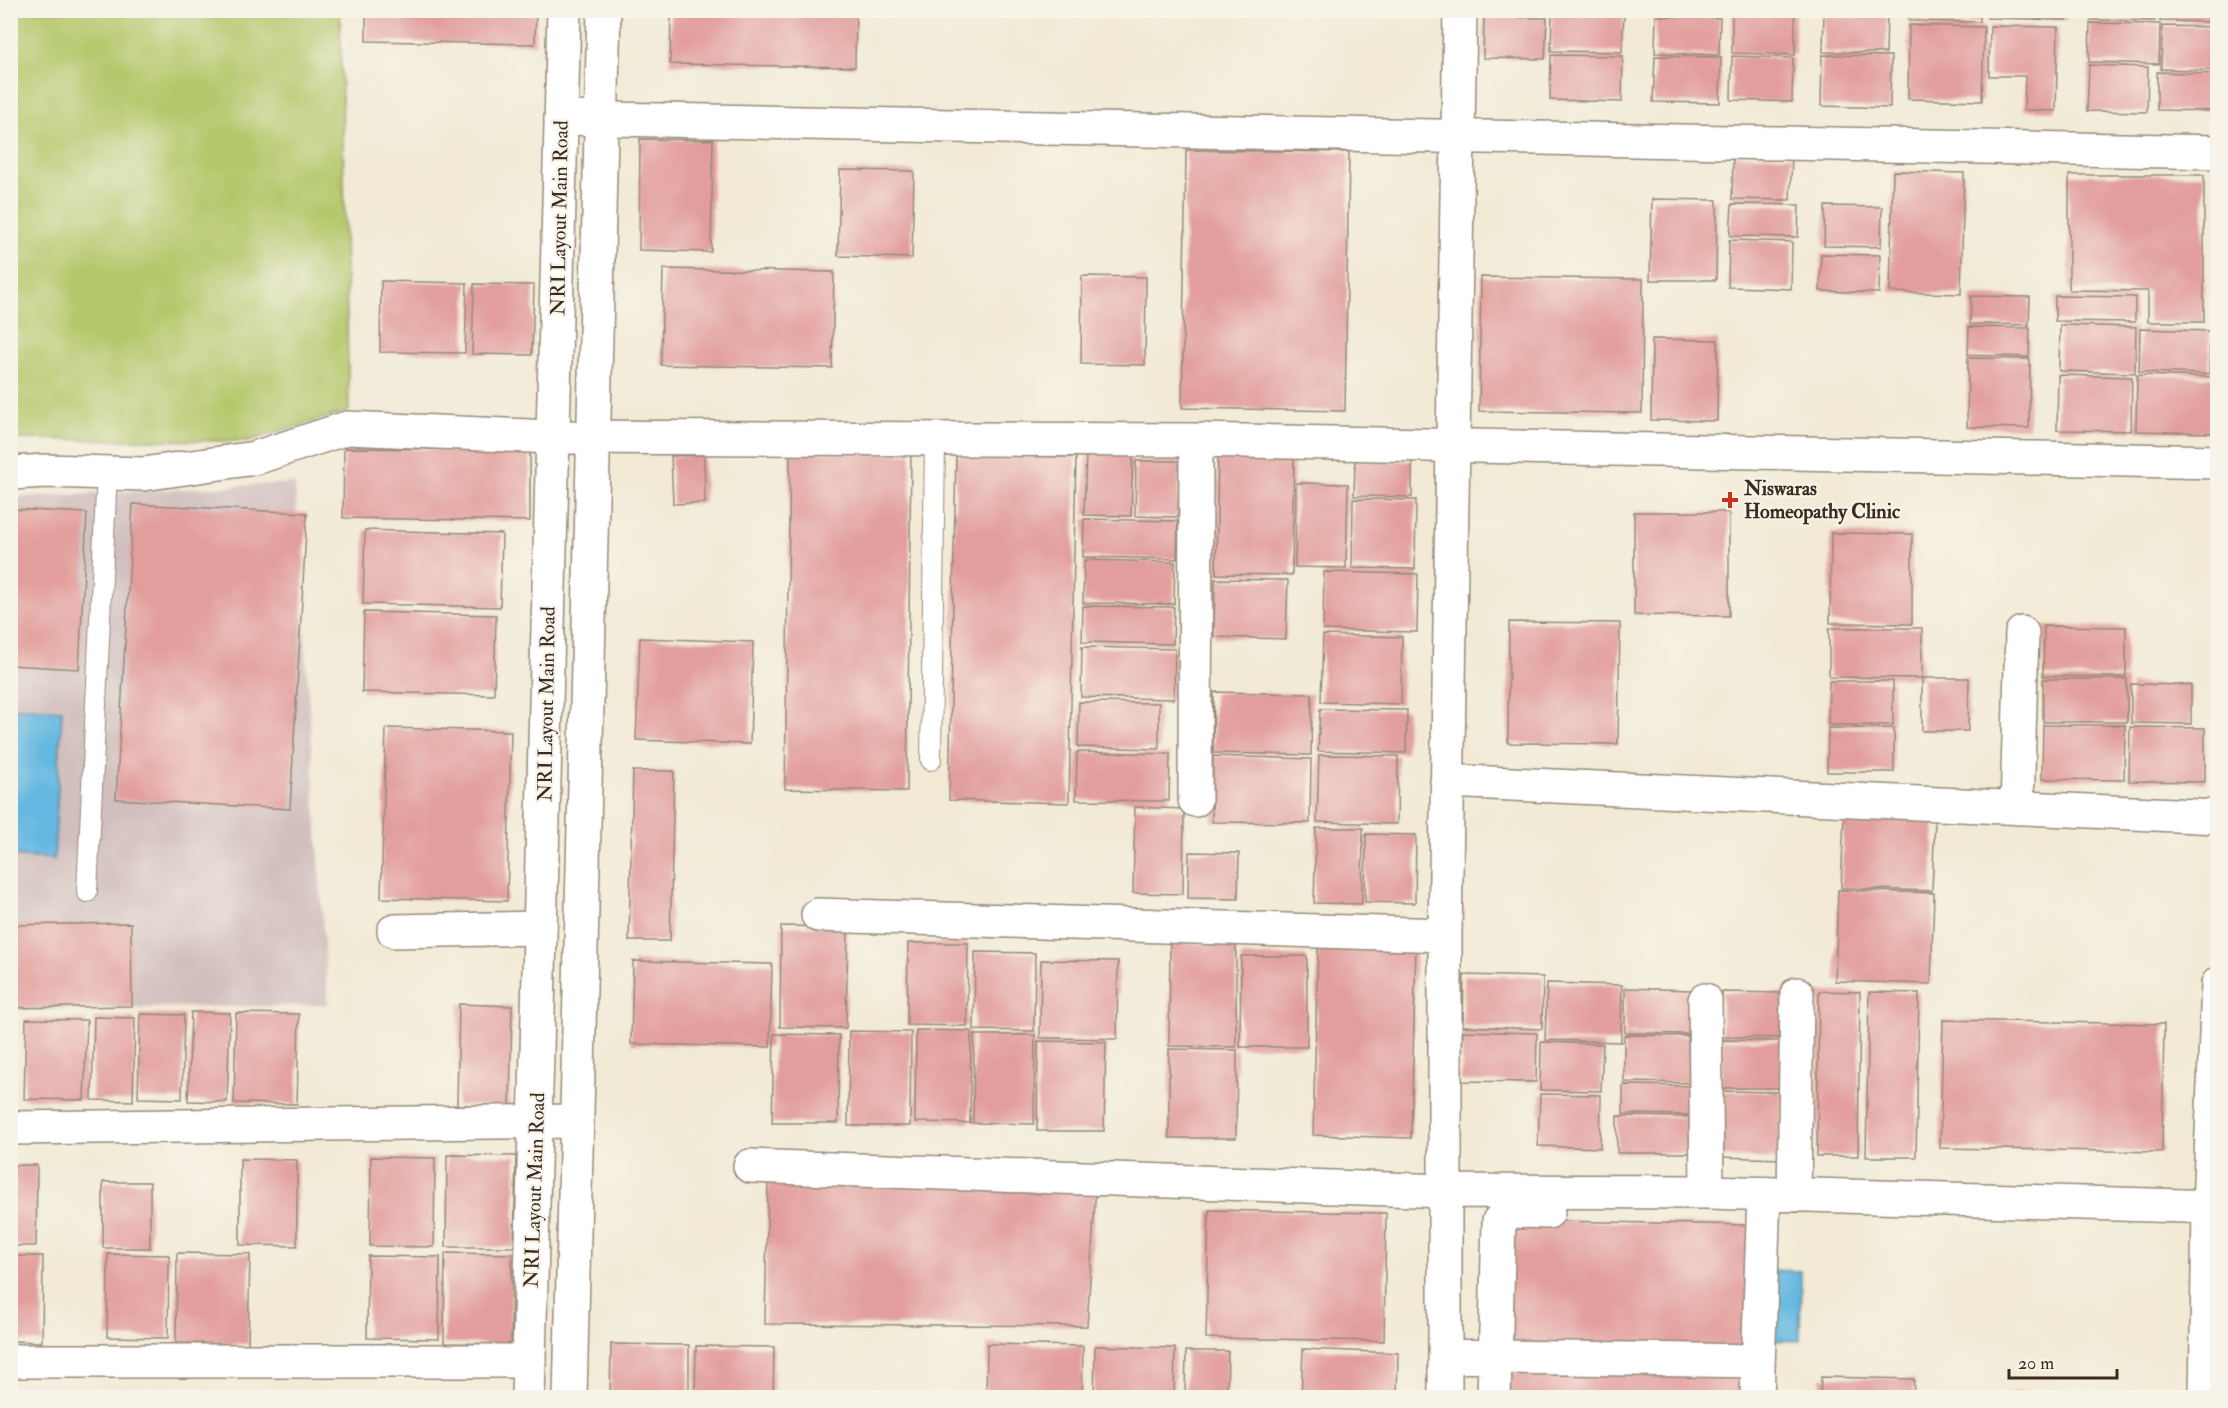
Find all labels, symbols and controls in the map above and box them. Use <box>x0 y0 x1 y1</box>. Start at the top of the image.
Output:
street label: NRI Layout Main Road <box>545 120 574 316</box>
place label: Niswaras Homeopathy Clinic <box>1743 476 1901 525</box>
marker: Niswaras Homeopathy Clinic <box>1721 491 1739 509</box>
street label: NRI Layout Main Road <box>532 606 561 802</box>
street label: NRI Layout Main Road <box>519 1092 550 1288</box>
scale bar <box>2009 1342 2117 1380</box>
text: 20 m <box>2018 1352 2054 1375</box>

